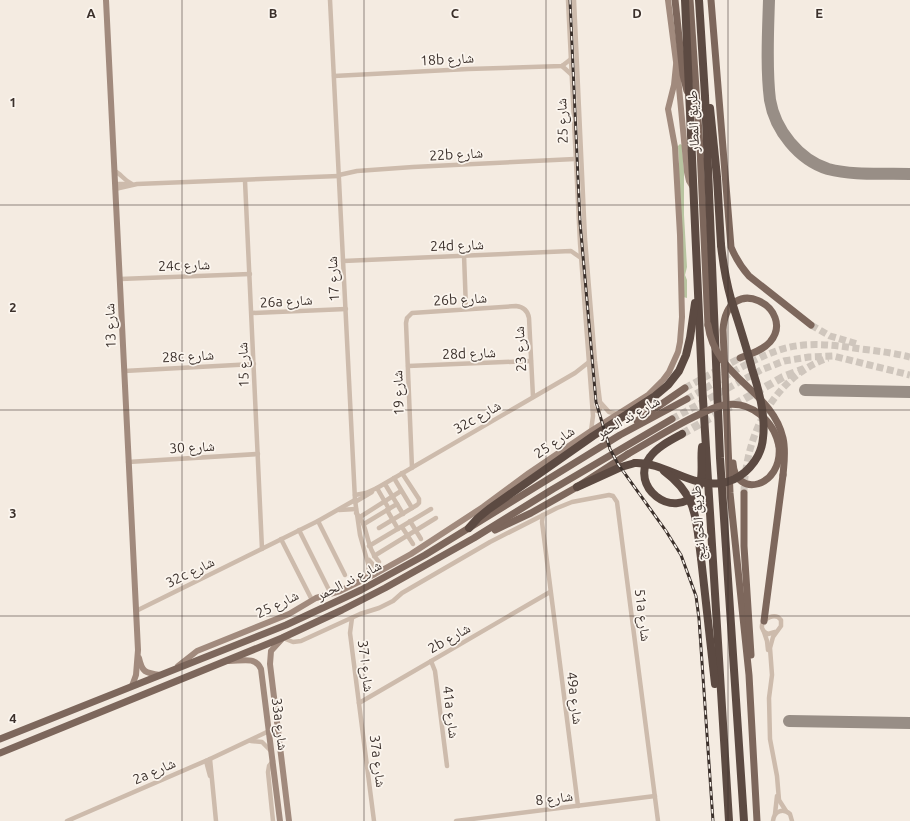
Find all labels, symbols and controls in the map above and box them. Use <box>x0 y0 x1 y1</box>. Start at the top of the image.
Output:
text: A <box>86 6 96 20</box>
text: B <box>269 6 278 20</box>
text: C <box>451 6 460 20</box>
text: D <box>632 6 642 20</box>
text: E <box>815 6 823 20</box>
street label: 18b شارع <box>420 50 474 70</box>
street label: طريق المطار <box>684 90 704 153</box>
text: 1 <box>9 95 17 109</box>
street label: شارع 25 <box>553 98 573 144</box>
street label: 22b شارع <box>429 145 483 165</box>
street label: 24d شارع <box>430 236 484 256</box>
street label: 24c شارع <box>158 256 210 276</box>
street label: شارع 17 <box>324 256 344 302</box>
street label: 26b شارع <box>433 290 487 310</box>
street label: 26a شارع <box>259 292 313 312</box>
text: 2 <box>9 300 17 314</box>
street label: شارع 13 <box>101 303 121 349</box>
street label: شارع 23 <box>511 326 531 372</box>
street label: شارع 15 <box>234 342 254 388</box>
street label: 28d شارع <box>442 344 496 364</box>
street label: 28c شارع <box>162 347 215 367</box>
street label: شارع 19 <box>389 370 409 416</box>
street label: شارع ند الحمر <box>593 392 664 444</box>
street label: 32c شارع <box>450 397 505 439</box>
street label: شارع 25 <box>531 423 579 463</box>
street label: شارع 30 <box>169 438 215 458</box>
street label: طريق الخوانيج <box>687 485 711 561</box>
text: 3 <box>9 506 17 520</box>
street label: 32c شارع <box>163 553 218 592</box>
street label: شارع ند الحمر <box>313 557 385 605</box>
street label: شارع 25 <box>253 587 302 623</box>
street label: 51a شارع <box>630 588 654 642</box>
street label: 2b شارع <box>425 620 474 658</box>
street label: شارع ا 37 <box>353 639 377 693</box>
street label: 49a شارع <box>562 671 586 725</box>
street label: 41a شارع <box>438 685 462 739</box>
street label: 33a شارع <box>267 697 291 751</box>
text: 4 <box>9 711 17 725</box>
street label: 37a شارع <box>365 734 389 788</box>
street label: 2a شارع <box>130 755 179 789</box>
street label: شارع 8 <box>534 788 574 810</box>

